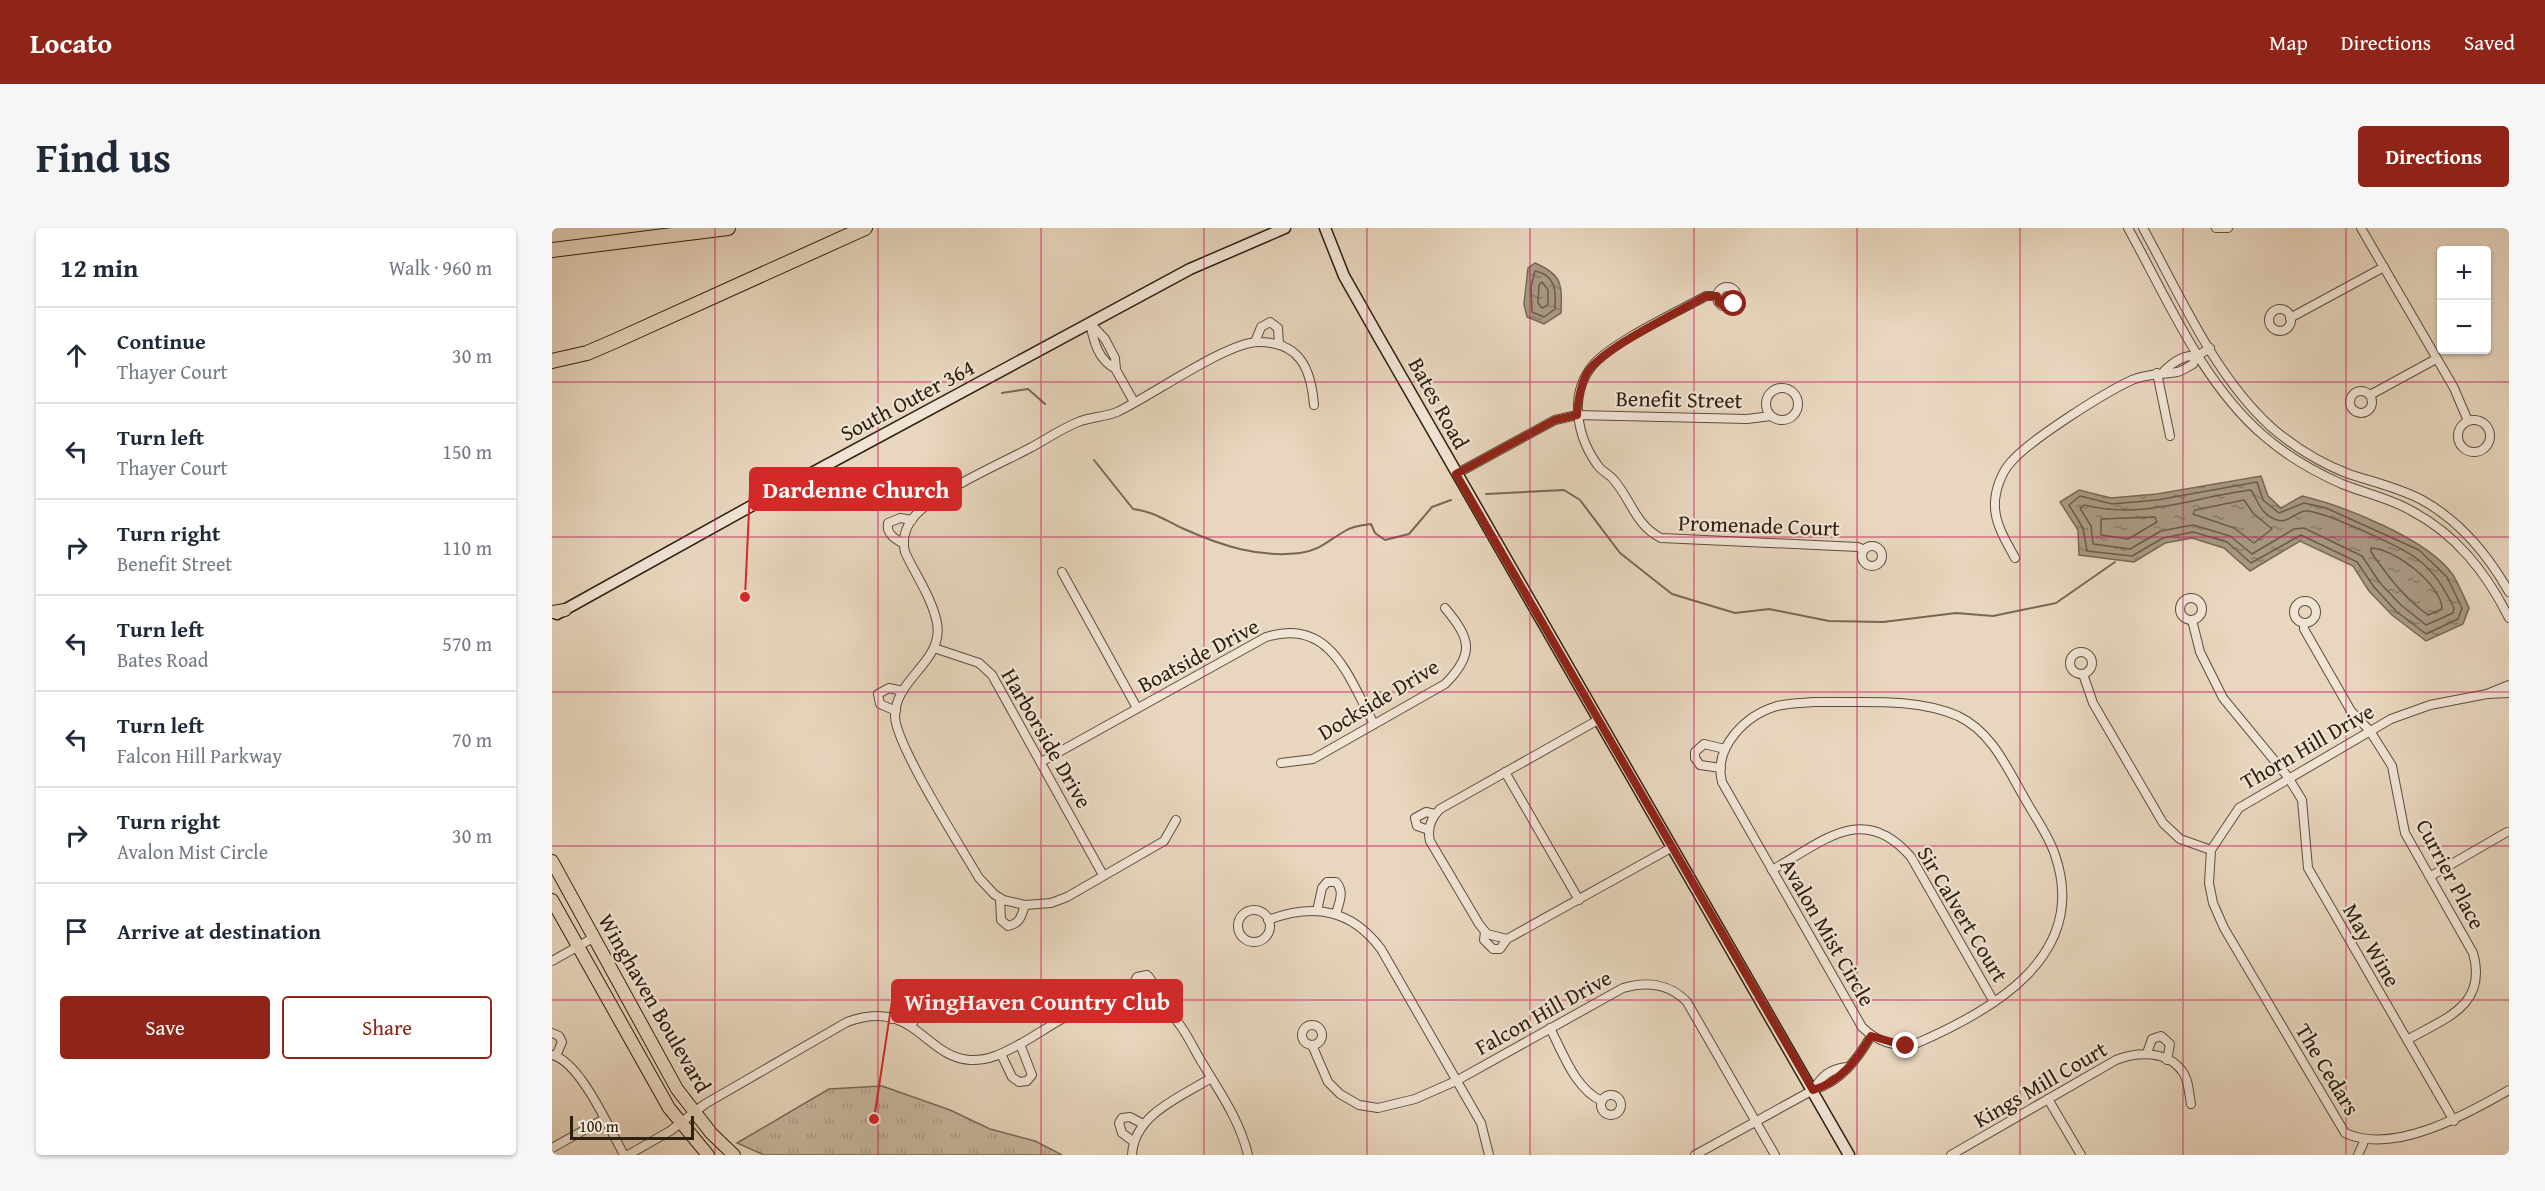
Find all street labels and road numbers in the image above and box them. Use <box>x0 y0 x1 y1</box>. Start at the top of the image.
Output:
street label: South Outer 364 <box>834 351 980 449</box>
street label: Bates Road <box>1401 351 1477 455</box>
street label: Benefit Street <box>1615 382 1743 416</box>
street label: Promenade Court <box>1678 506 1841 544</box>
street label: Boatside Drive <box>1132 610 1264 700</box>
street label: Dockside Drive <box>1311 650 1445 748</box>
street label: Harborside Drive <box>994 662 1100 814</box>
street label: Thorn Hill Drive <box>2234 695 2380 797</box>
street label: Currier Place <box>2408 813 2494 935</box>
street label: Sir Calvert Court <box>1910 840 2016 988</box>
street label: Avalon Mist Circle <box>1773 852 1883 1012</box>
street label: May Wine <box>2335 897 2409 993</box>
street label: Winghaven Boulevard <box>591 907 720 1099</box>
street label: Falcon Hill Drive <box>1469 961 1617 1063</box>
street label: The Cedars <box>2288 1017 2368 1121</box>
street label: Kings Mill Court <box>1967 1033 2113 1135</box>

